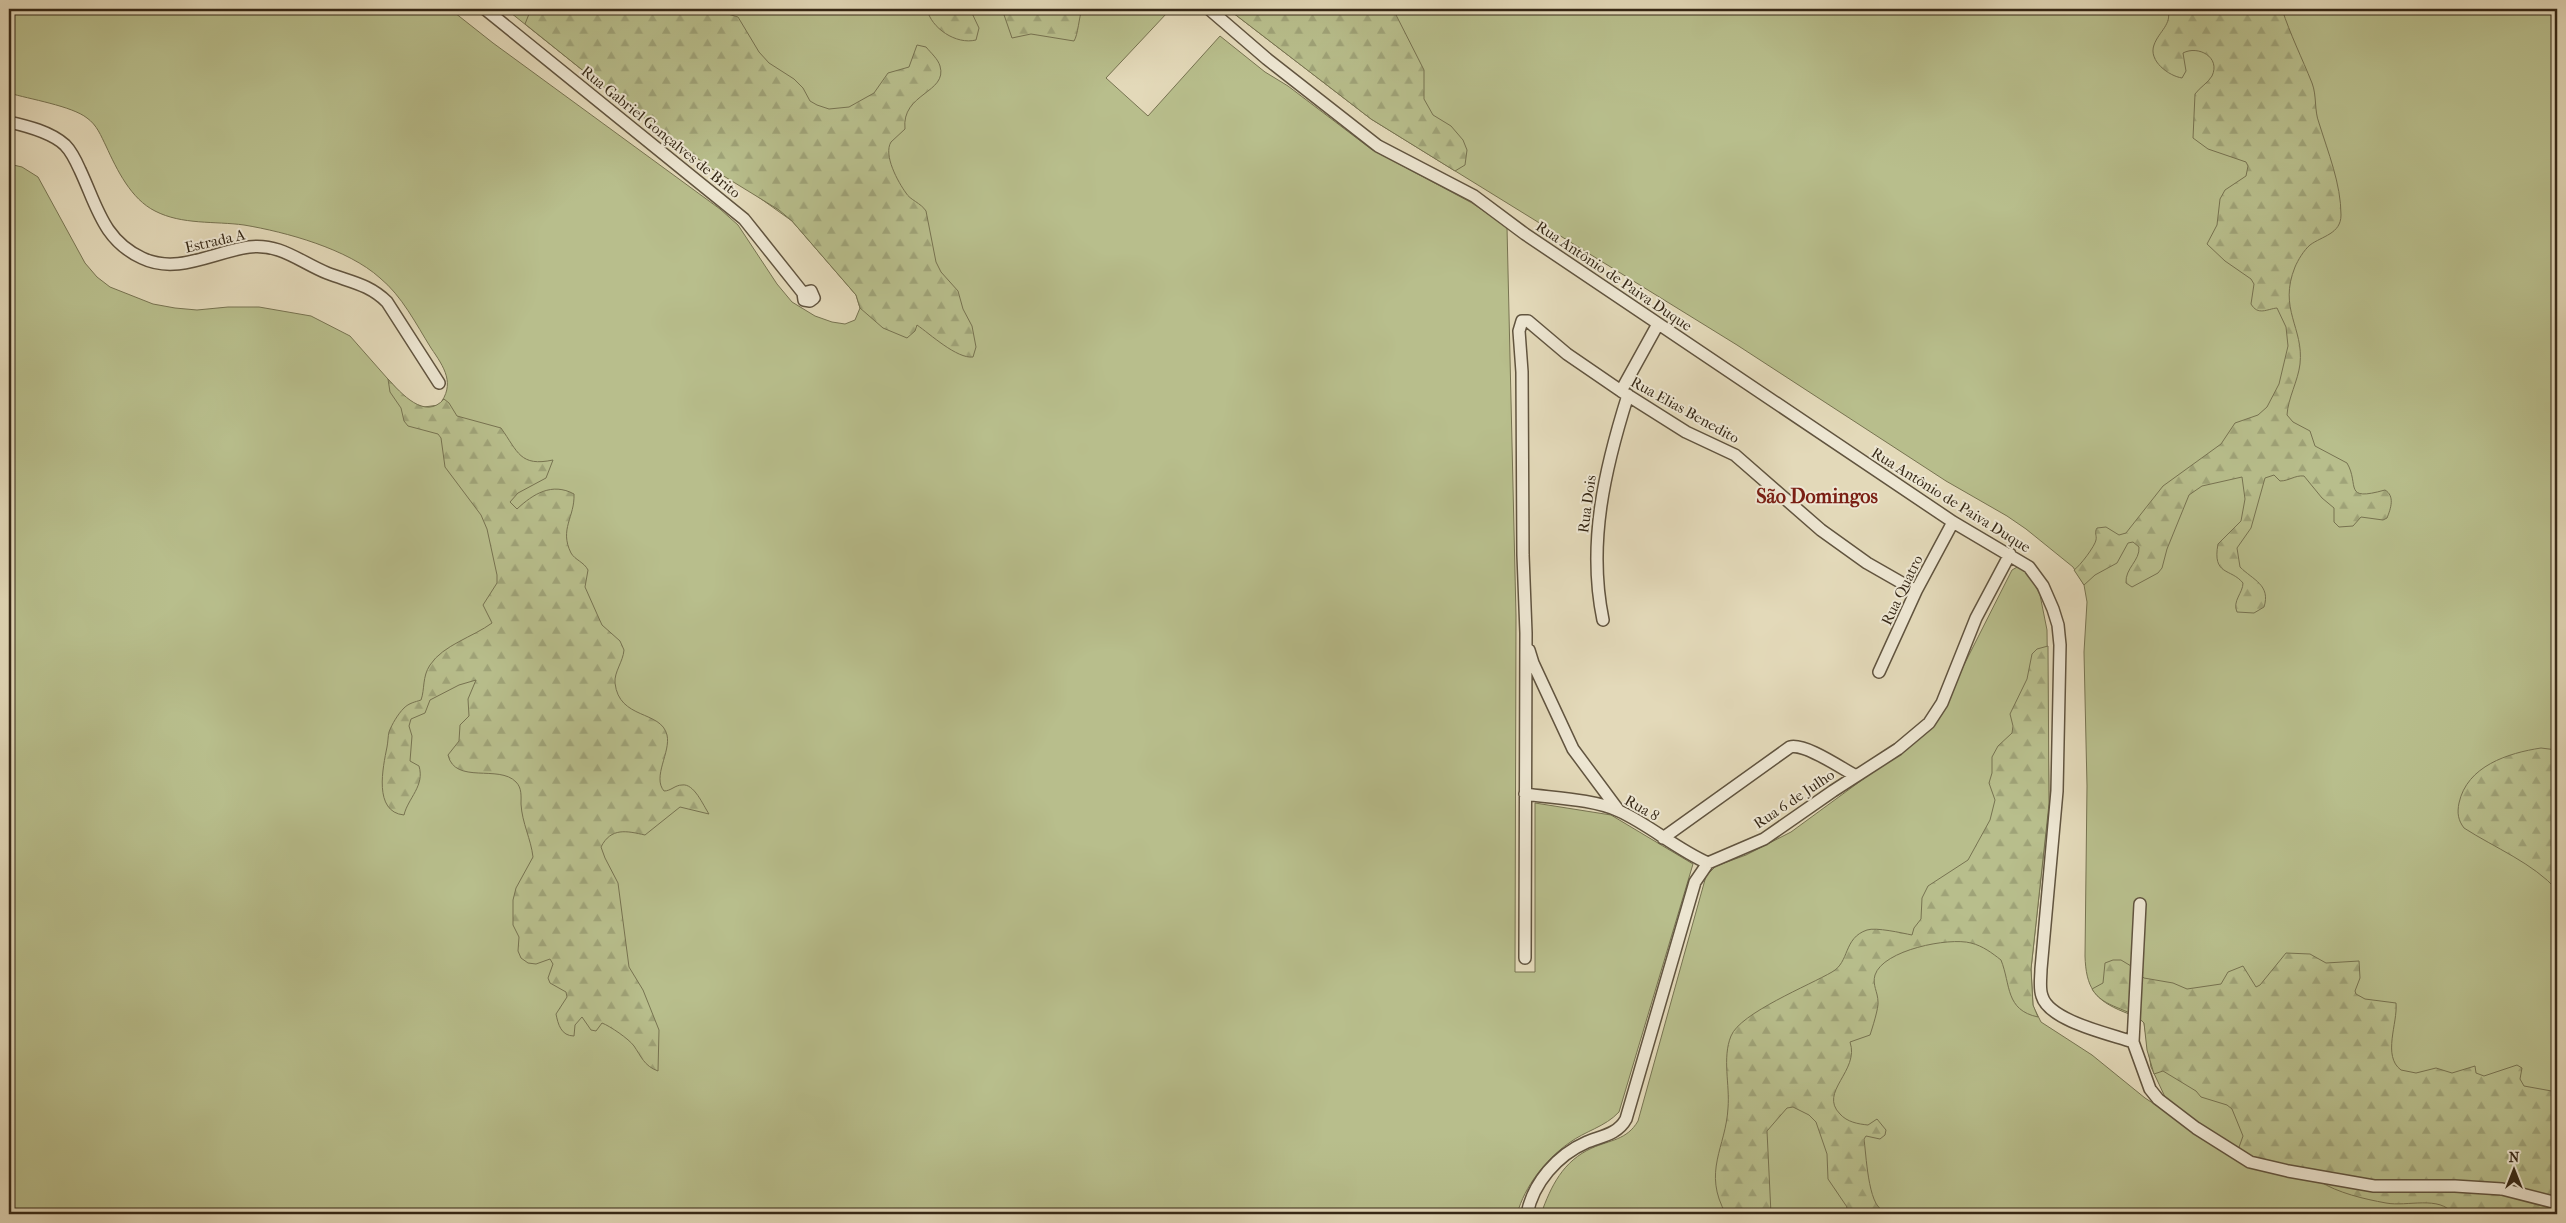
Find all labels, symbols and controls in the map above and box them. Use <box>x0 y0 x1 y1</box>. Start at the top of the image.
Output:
street label: Rua Gabriel Gonçalves de Brito <box>578 62 745 202</box>
street label: Rua Antônio de Paiva Duque <box>1533 217 1696 335</box>
street label: Estrada A <box>183 225 247 257</box>
street label: Rua Elias Benedito <box>1628 373 1743 447</box>
street label: Rua Antônio de Paiva Duque <box>1868 444 2034 557</box>
street label: Rua Dois <box>1574 473 1600 534</box>
district label: São Domingos <box>1756 485 1878 508</box>
street label: Rua Quatro <box>1877 552 1927 628</box>
street label: Rua 6 de Julho <box>1750 765 1838 833</box>
street label: Rua 8 <box>1622 791 1662 825</box>
north arrow <box>2488 1146 2538 1196</box>
text: N <box>2509 1149 2520 1166</box>

